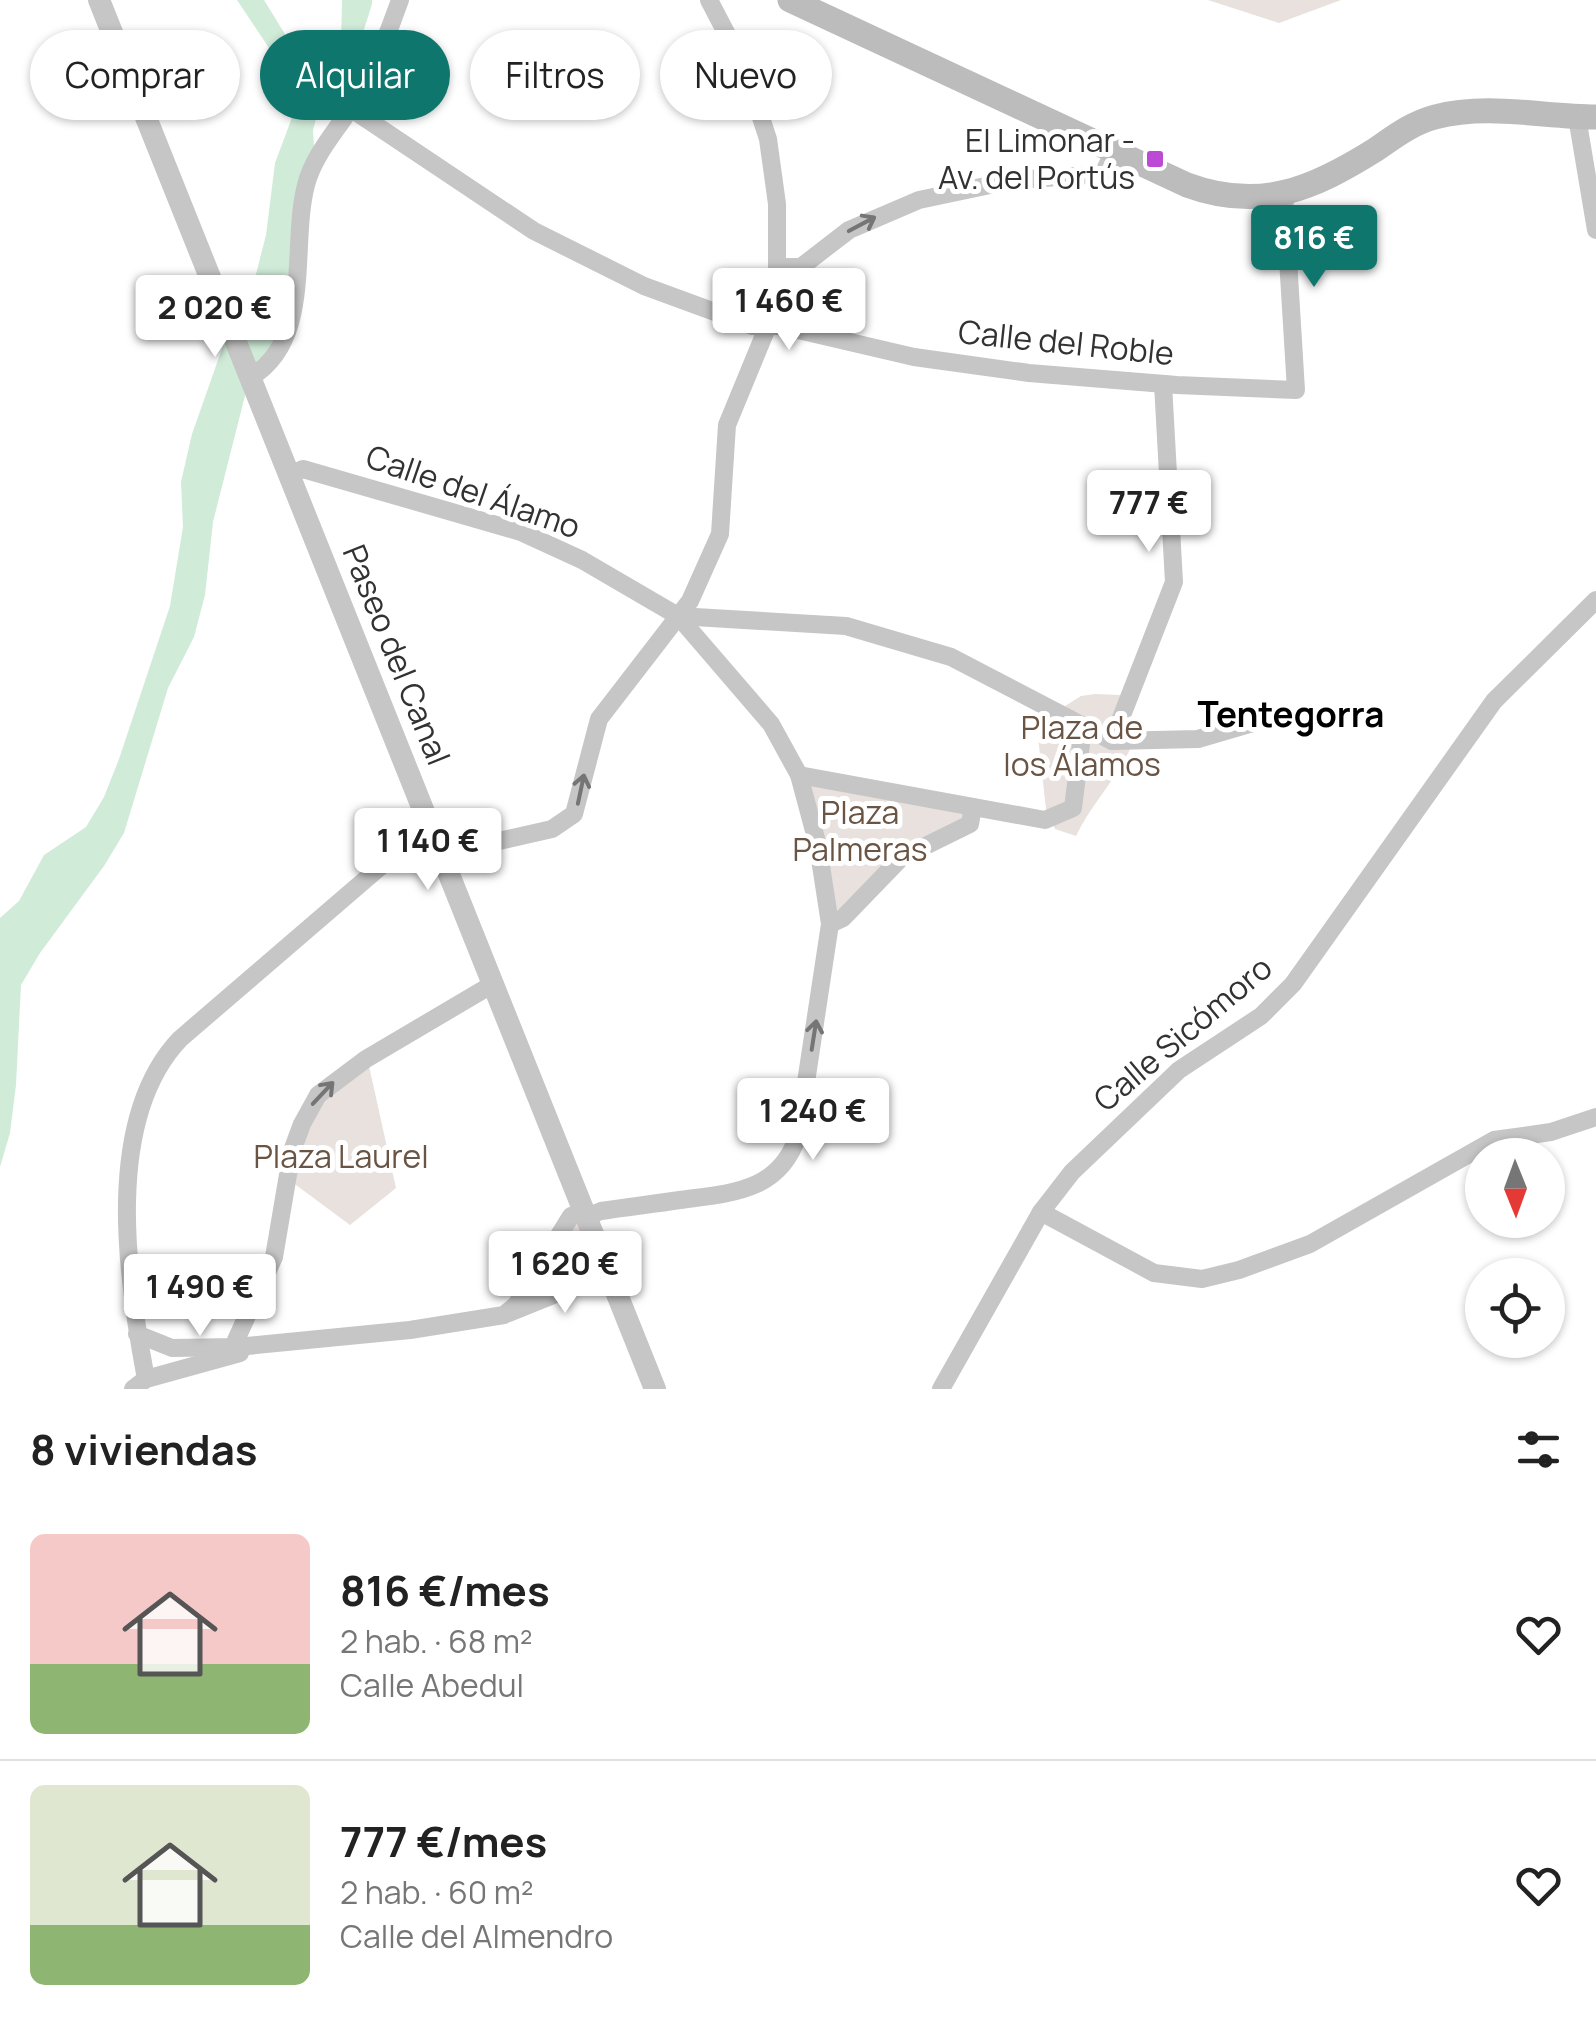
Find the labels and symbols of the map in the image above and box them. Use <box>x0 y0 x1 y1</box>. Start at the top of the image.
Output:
place label: El Limonar - Av. del Portús <box>938 118 1135 199</box>
marker: El Limonar - Av. del Portús <box>1144 148 1166 170</box>
pin: 816 € <box>1244 205 1384 290</box>
one-way arrow <box>847 213 877 233</box>
pin: 1 460 € <box>697 268 881 353</box>
pin: 2 020 € <box>123 275 307 360</box>
street label: Calle del Roble <box>956 309 1176 375</box>
street label: Calle del Álamo <box>360 434 586 548</box>
pin: 777 € <box>1079 470 1219 555</box>
street label: Paseo del Canal <box>333 538 461 771</box>
district label: Tentegorra <box>1198 690 1384 738</box>
park label: Plaza de los Álamos <box>1003 705 1161 786</box>
one-way arrow <box>573 774 592 806</box>
park label: Plaza Palmeras <box>792 790 928 871</box>
pin: 1 140 € <box>336 808 520 893</box>
street label: Calle Sicómoro <box>1084 946 1281 1121</box>
one-way arrow <box>805 1019 824 1052</box>
pin: 1 240 € <box>721 1078 905 1163</box>
one-way arrow <box>311 1081 334 1106</box>
park label: Plaza Laurel <box>253 1134 429 1178</box>
north arrow <box>1465 1138 1565 1238</box>
pin: 1 620 € <box>473 1231 657 1316</box>
pin: 1 490 € <box>108 1254 292 1339</box>

